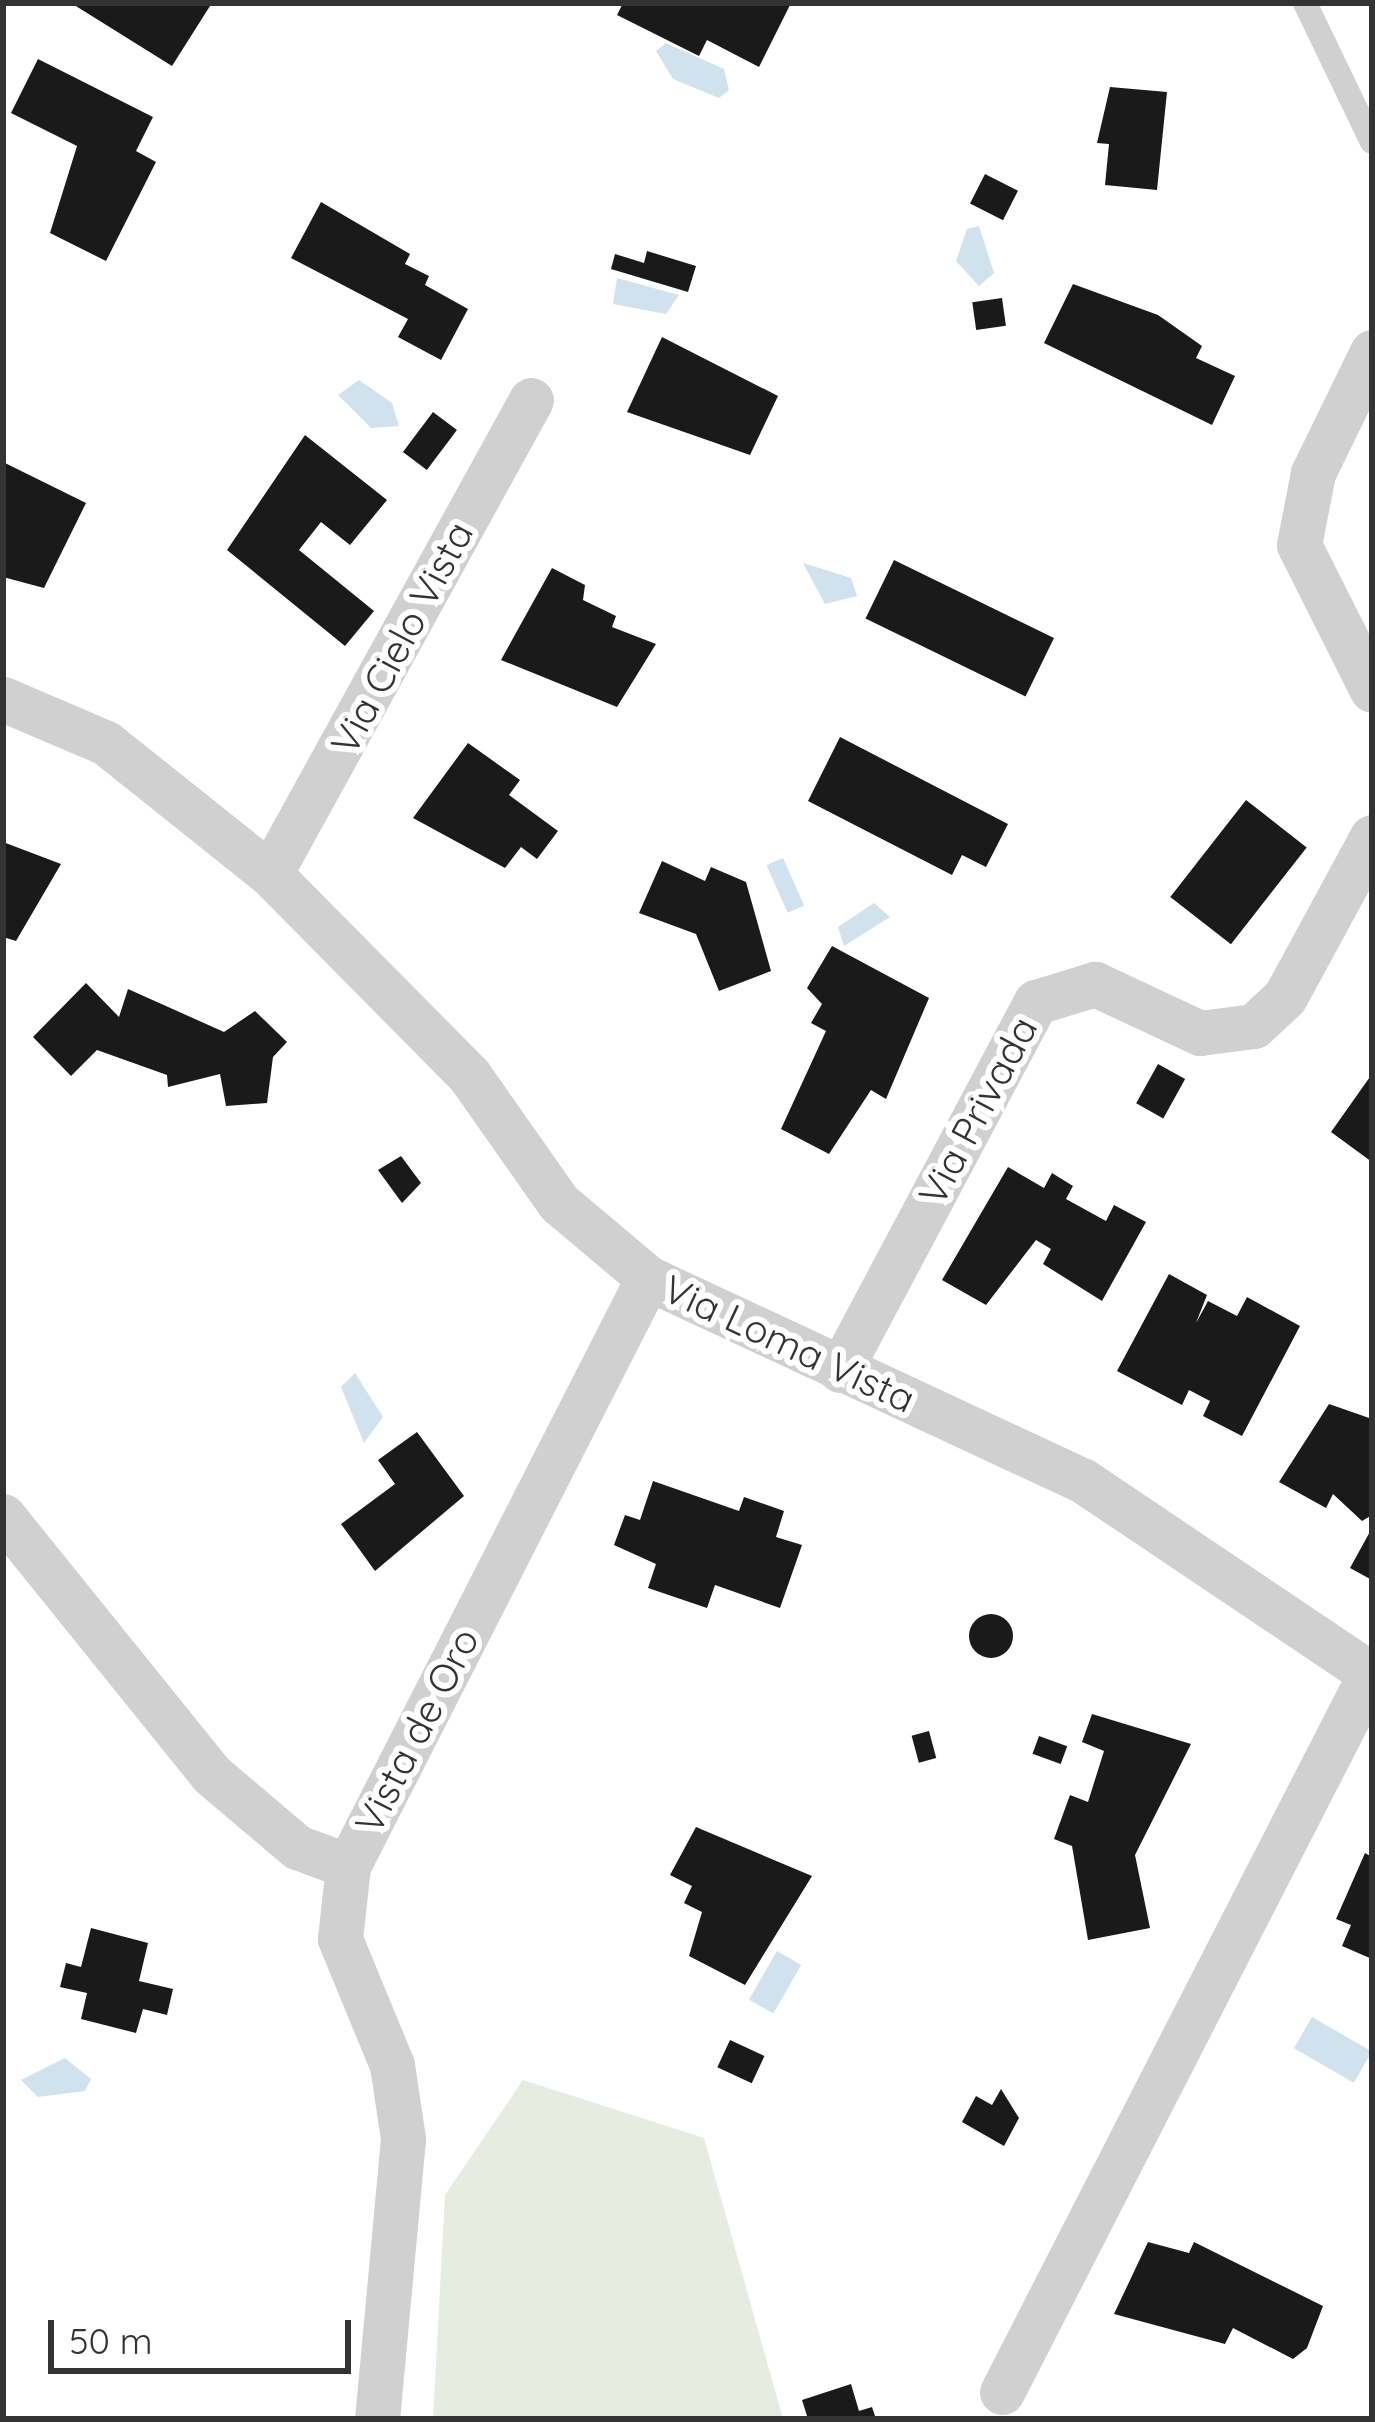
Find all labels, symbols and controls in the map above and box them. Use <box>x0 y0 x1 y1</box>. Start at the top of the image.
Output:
street label: Via Cielo Vista <box>321 514 483 762</box>
street label: Via Privada <box>909 1009 1047 1213</box>
street label: Via Loma Vista <box>656 1265 922 1423</box>
street label: Vista de Oro <box>345 1621 489 1841</box>
scale bar <box>54 2296 357 2370</box>
text: 50 m <box>69 2318 153 2363</box>

